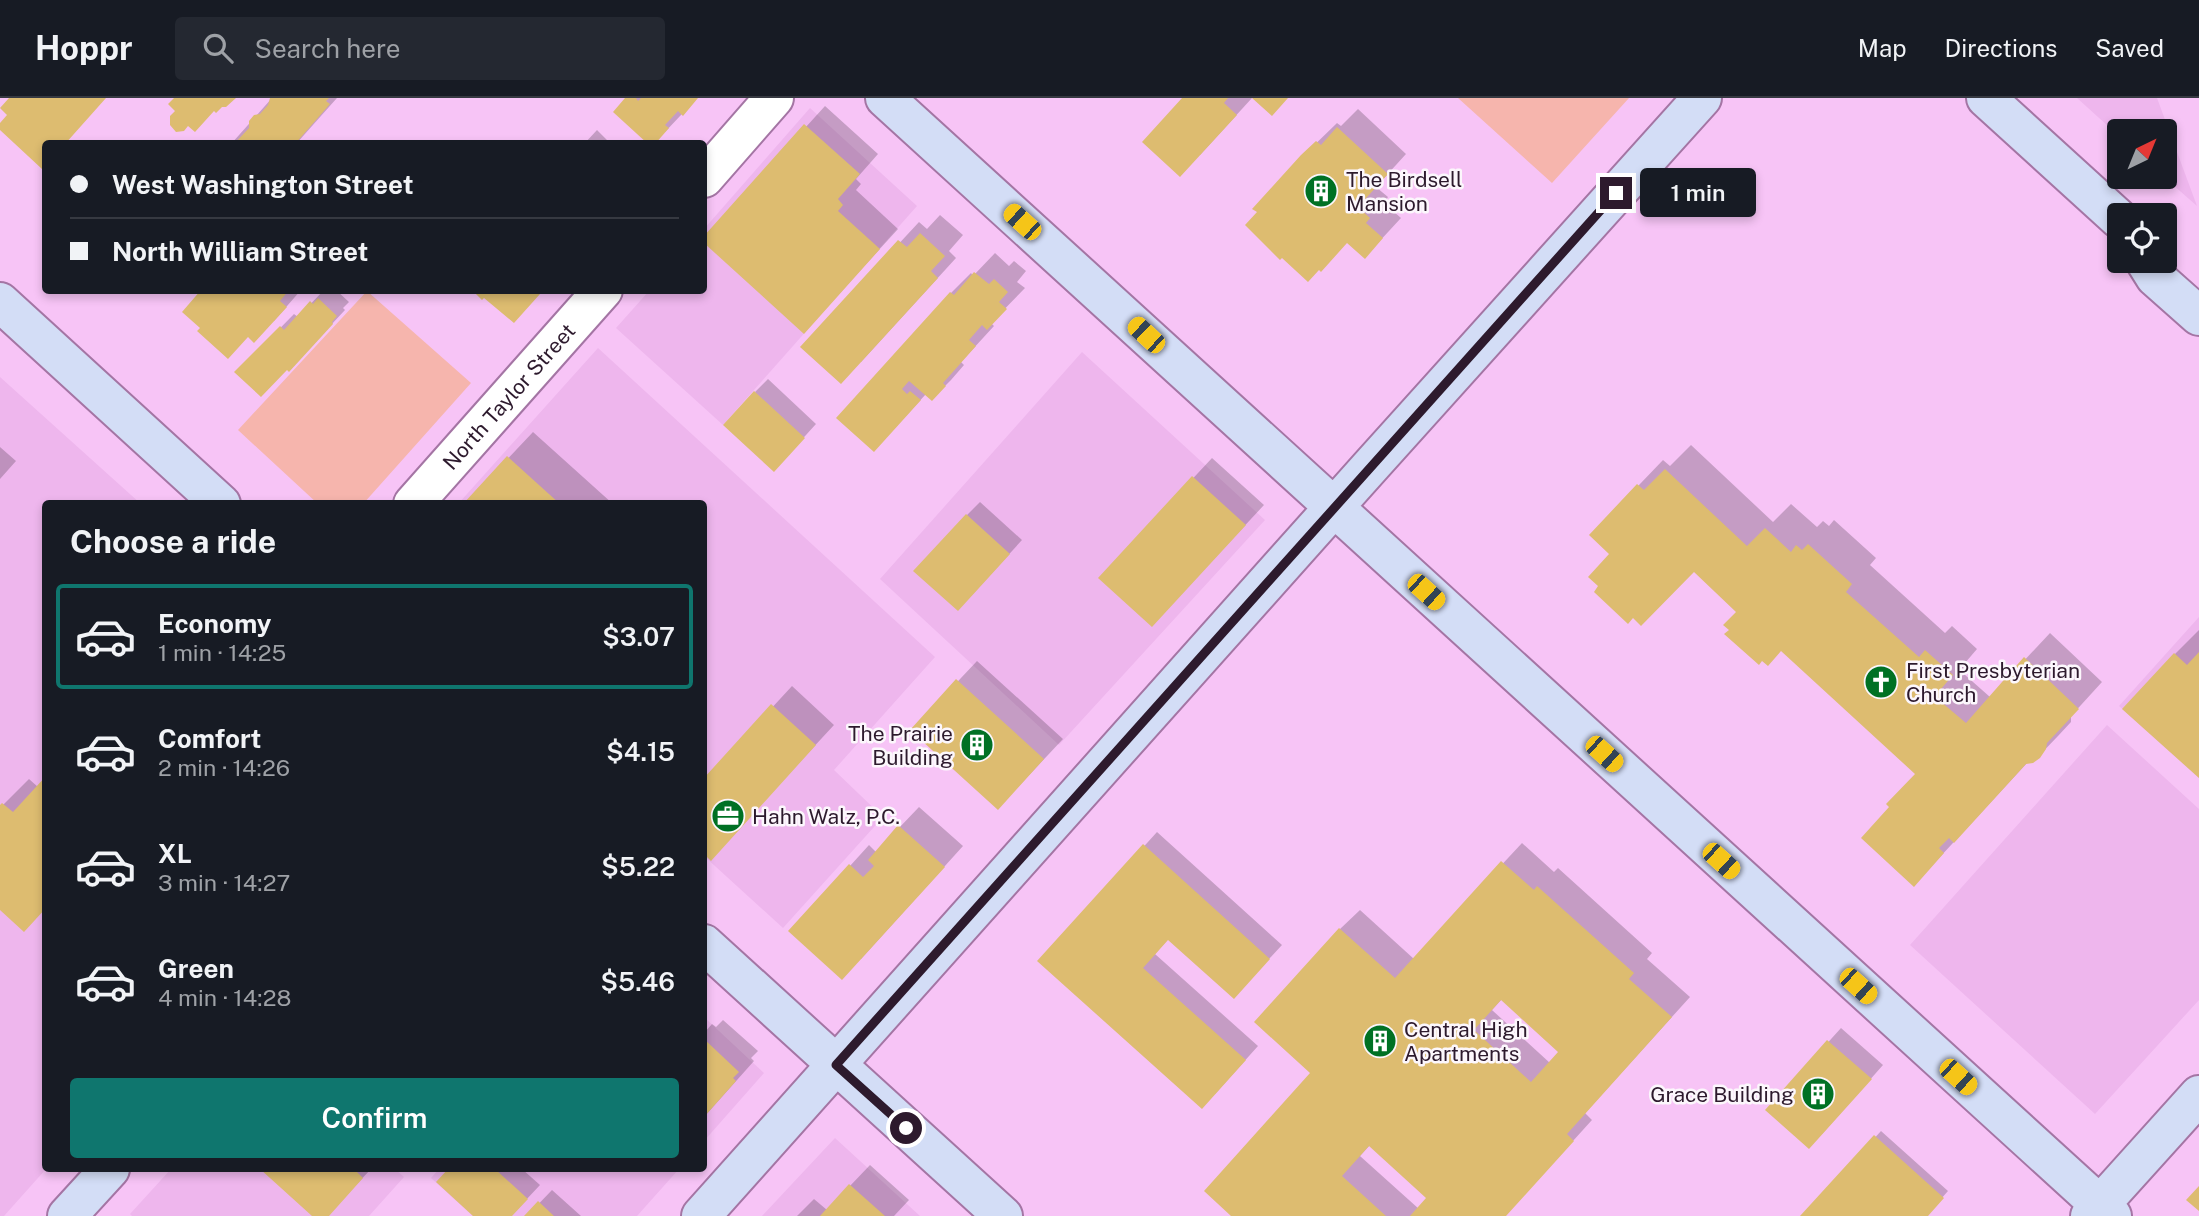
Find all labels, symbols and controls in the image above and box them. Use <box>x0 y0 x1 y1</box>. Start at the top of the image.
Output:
search box <box>175 17 665 80</box>
text: Hoppr <box>35 29 133 67</box>
icon: search <box>199 29 237 67</box>
text: Search here <box>255 33 401 64</box>
text: Map <box>1858 34 1907 62</box>
text: Directions <box>1945 34 2057 62</box>
text: Saved <box>2095 34 2164 62</box>
north arrow <box>2107 119 2177 189</box>
map controls <box>2107 119 2177 273</box>
place label: The Birdsell Mansion <box>1346 167 1462 216</box>
callout: 1 min <box>1640 168 1756 217</box>
text: West Washington Street <box>112 169 414 200</box>
building icon: The Birdsell Mansion <box>1302 172 1340 210</box>
route end <box>1600 177 1632 209</box>
text: 1 min <box>1671 179 1725 206</box>
car <box>1000 200 1045 244</box>
button: locate <box>2107 203 2177 273</box>
text: North William Street <box>112 236 368 267</box>
car <box>1124 313 1169 357</box>
street label: North Taylor Street <box>437 318 580 475</box>
text: Choose a ride <box>70 523 276 560</box>
car <box>1404 570 1449 614</box>
icon: car <box>74 605 137 668</box>
text: Economy <box>158 608 271 639</box>
text: $3.07 <box>602 621 675 652</box>
text: 1 min · 14:25 <box>158 639 286 666</box>
place label: First Presbyterian Church <box>1906 658 2080 707</box>
church icon: First Presbyterian Church <box>1862 663 1900 701</box>
icon: car <box>74 720 137 783</box>
place label: The Prairie Building <box>848 721 953 770</box>
text: Comfort <box>158 723 261 754</box>
building icon: The Prairie Building <box>958 726 996 764</box>
car <box>1582 732 1627 776</box>
text: $4.15 <box>606 736 675 767</box>
text: 2 min · 14:26 <box>158 754 290 781</box>
office icon: Hahn Walz, P.C. <box>709 797 747 835</box>
place label: Hahn Walz, P.C. <box>752 804 900 829</box>
icon: car <box>74 835 137 898</box>
text: XL <box>158 838 192 869</box>
car <box>1699 839 1744 883</box>
text: $5.22 <box>601 851 675 882</box>
text: 3 min · 14:27 <box>158 869 290 896</box>
icon: car <box>74 950 137 1013</box>
text: Green <box>158 953 234 984</box>
car <box>1836 964 1881 1008</box>
text: $5.46 <box>601 966 675 997</box>
text: 4 min · 14:28 <box>158 984 291 1011</box>
place label: Central High Apartments <box>1404 1017 1528 1066</box>
building icon: Central High Apartments <box>1361 1022 1399 1060</box>
car <box>1936 1055 1981 1099</box>
building icon: Grace Building <box>1799 1075 1837 1113</box>
button: Confirm <box>70 1078 679 1158</box>
place label: Grace Building <box>1650 1082 1794 1107</box>
route start <box>890 1112 922 1144</box>

